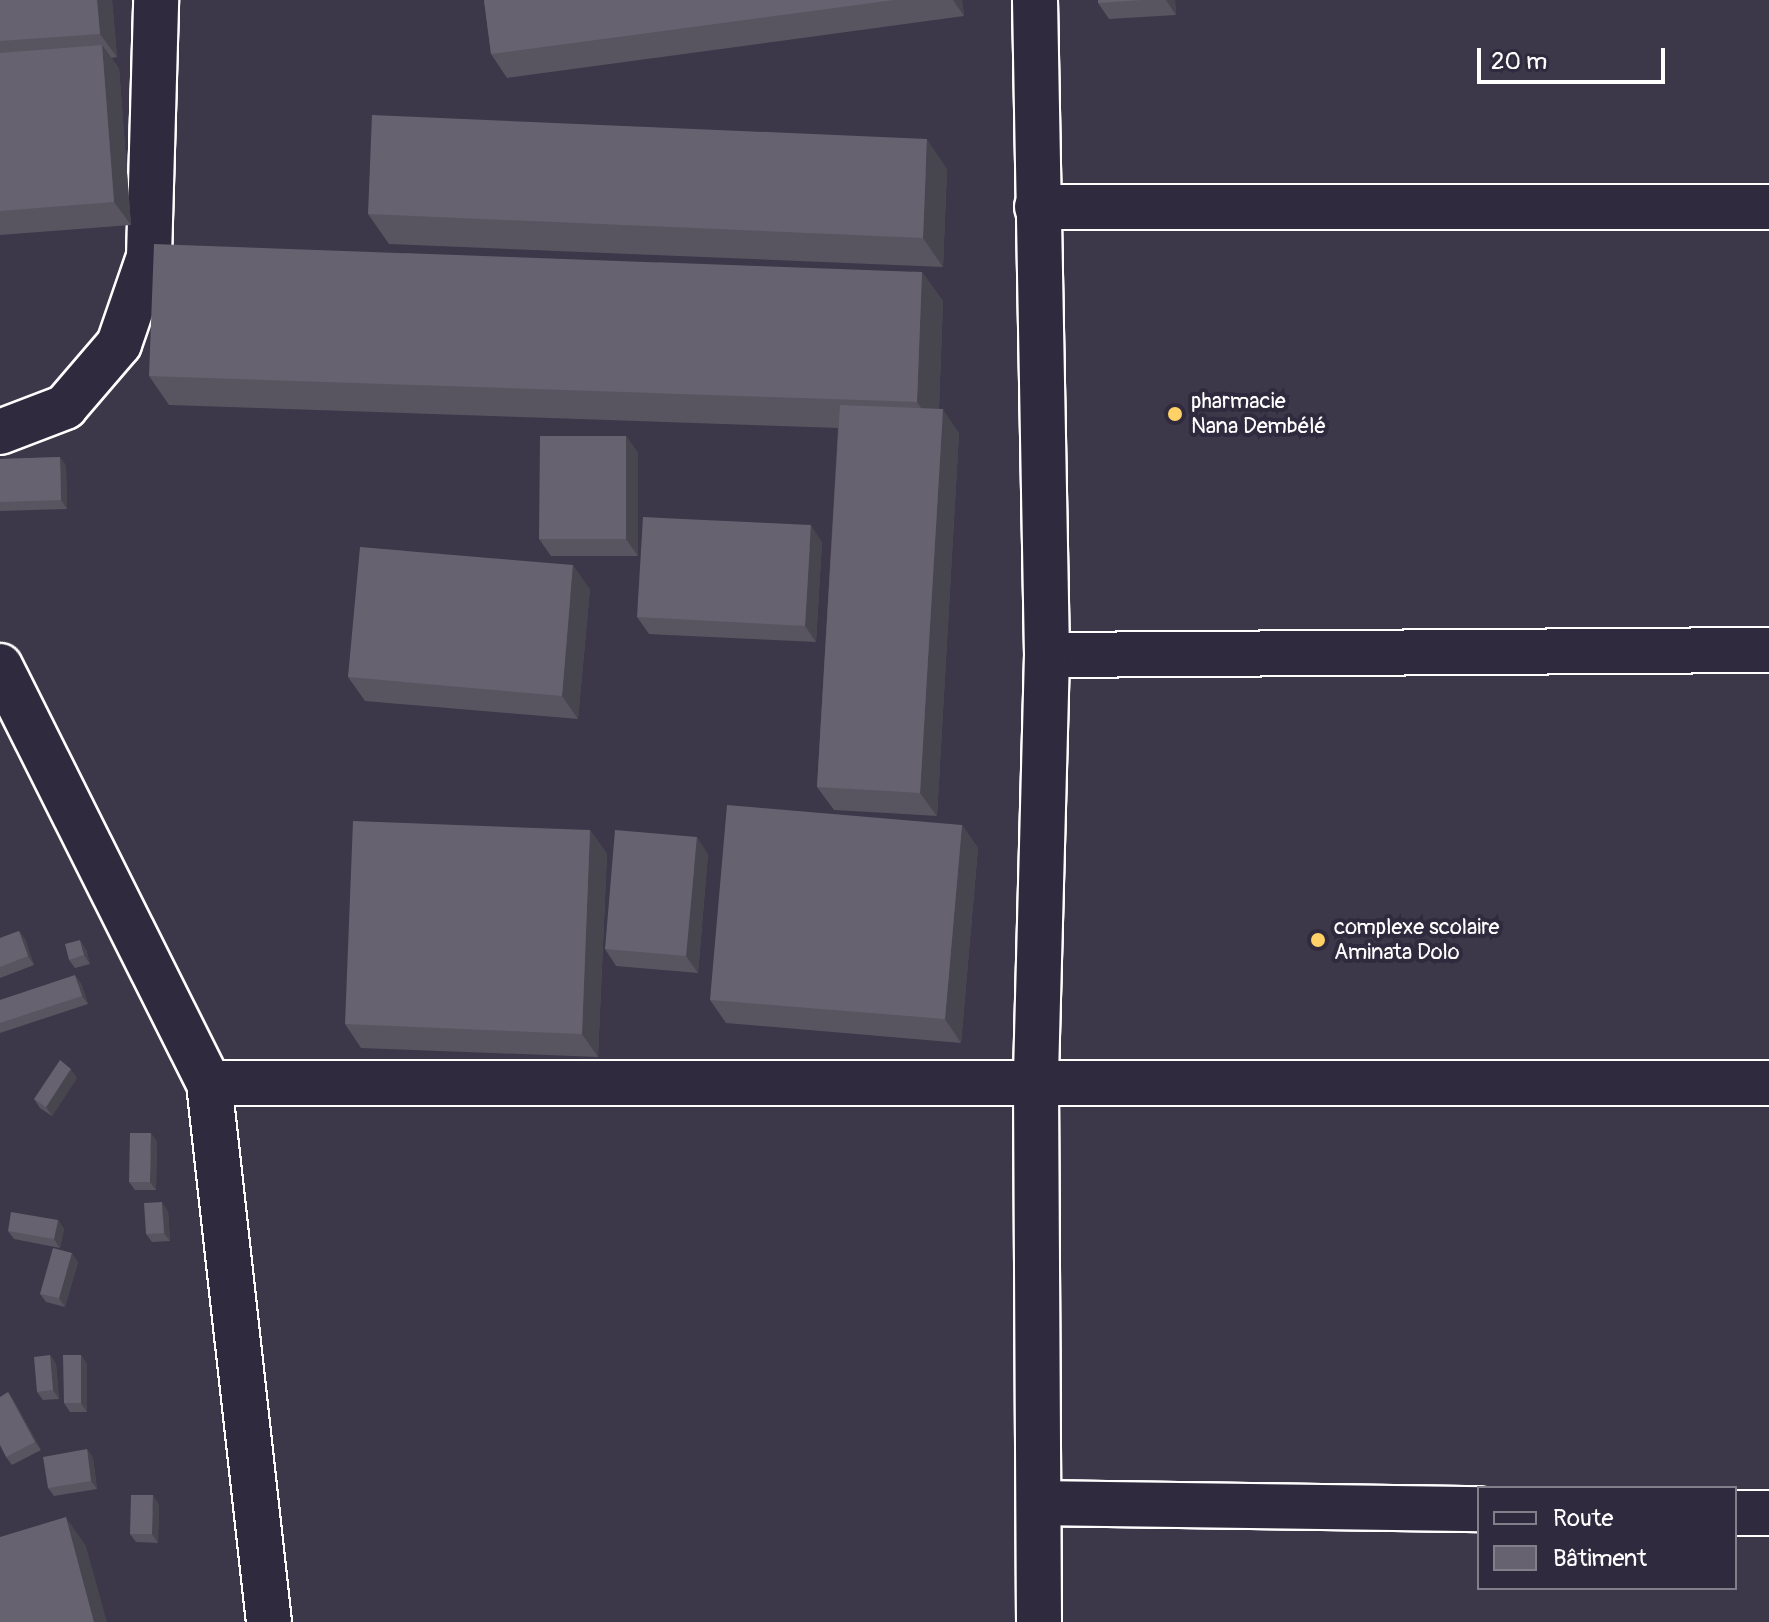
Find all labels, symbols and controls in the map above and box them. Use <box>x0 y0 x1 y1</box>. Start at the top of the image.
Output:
scale bar <box>1481 32 1669 82</box>
text: 20 m <box>1491 47 1547 76</box>
place label: pharmacie Nana Dembélé <box>1191 388 1326 440</box>
marker: pharmacie Nana Dembélé <box>1166 405 1184 423</box>
place label: complexe scolaire Aminata Dolo <box>1334 914 1499 966</box>
marker: complexe scolaire Aminata Dolo <box>1309 931 1327 949</box>
legend <box>1477 1486 1737 1590</box>
text: Route <box>1553 1504 1613 1533</box>
text: Bâtiment <box>1553 1544 1647 1573</box>

